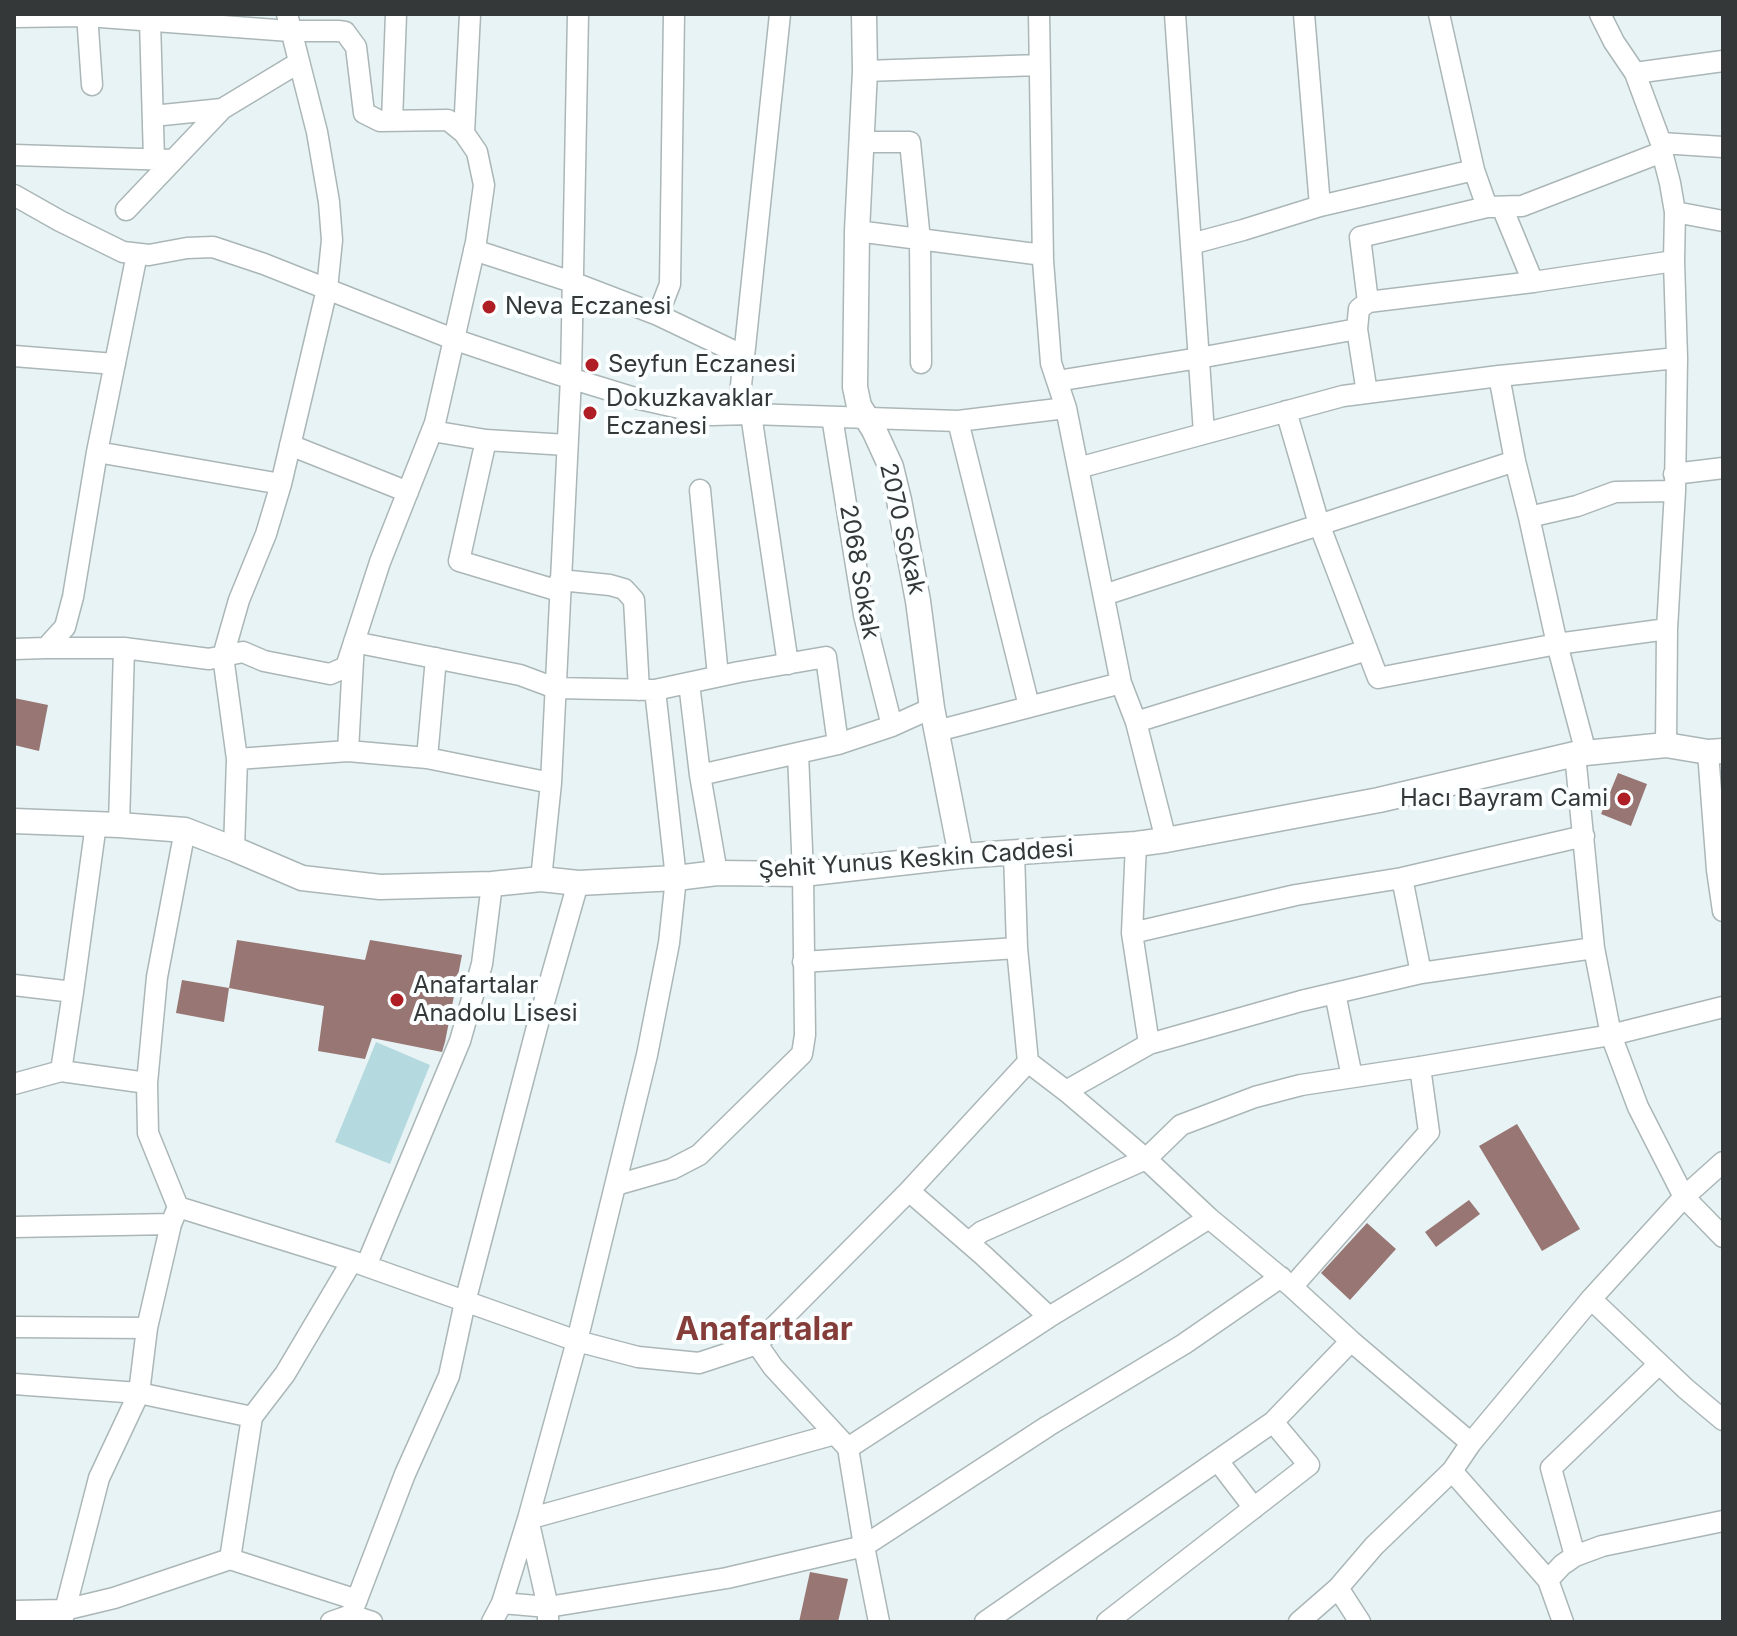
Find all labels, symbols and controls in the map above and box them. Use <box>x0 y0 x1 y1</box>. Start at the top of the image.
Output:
place label: Neva Eczanesi <box>505 293 671 321</box>
marker: Neva Eczanesi <box>480 298 498 316</box>
place label: Seyfun Eczanesi <box>608 351 796 379</box>
marker: Seyfun Eczanesi <box>583 356 601 374</box>
place label: Dokuzkavaklar Eczanesi <box>606 385 773 441</box>
marker: Dokuzkavaklar Eczanesi <box>581 404 599 422</box>
street label: 2070 Sokak <box>873 460 931 598</box>
street label: 2068 Sokak <box>833 503 885 641</box>
place label: Hacı Bayram Cami <box>1400 785 1608 813</box>
marker: Hacı Bayram Cami <box>1615 790 1633 808</box>
street label: Şehit Yunus Keskin Caddesi <box>757 835 1075 885</box>
place label: Anafartalar Anadolu Lisesi <box>413 972 578 1028</box>
marker: Anafartalar Anadolu Lisesi <box>388 991 406 1009</box>
district label: Anafartalar <box>675 1311 853 1349</box>

